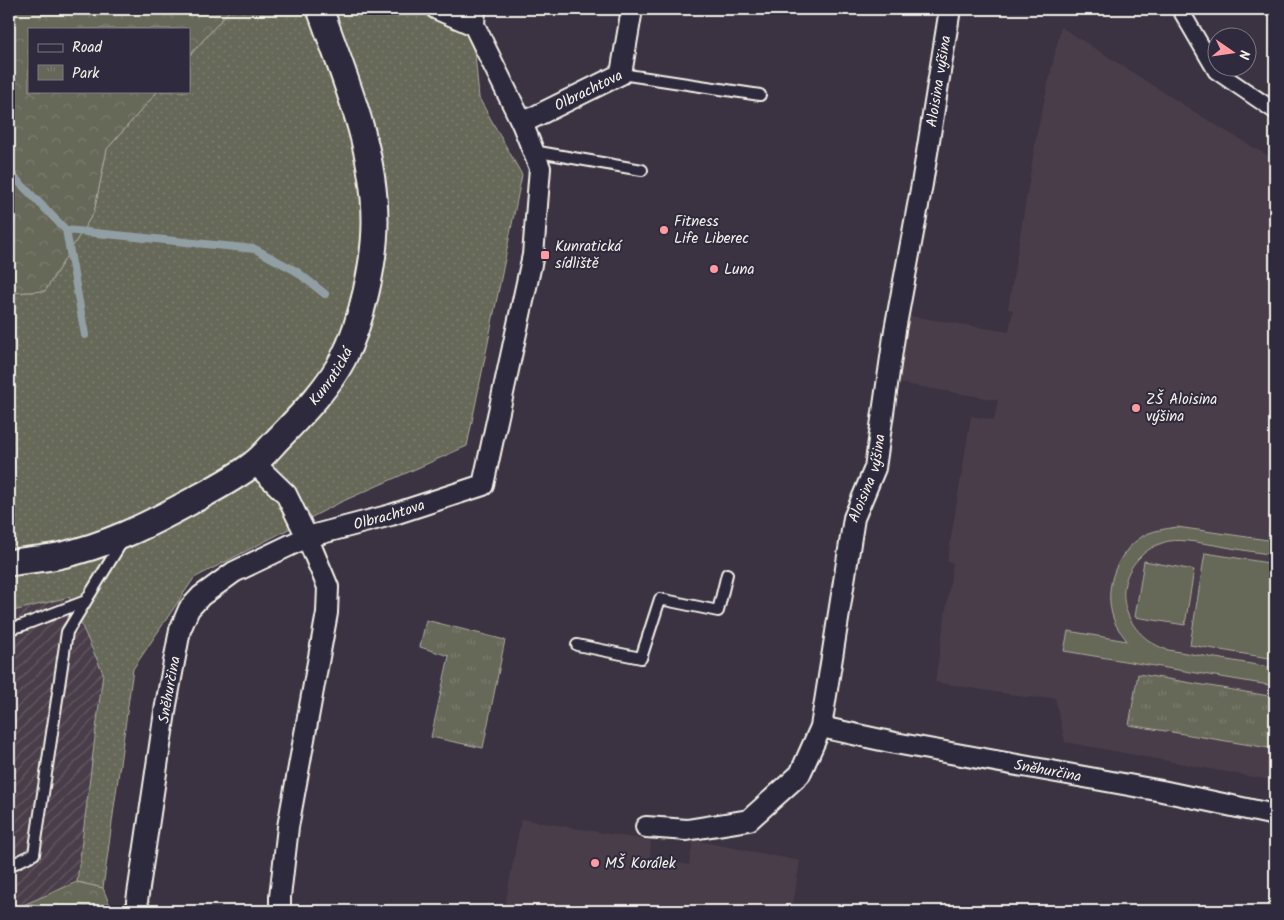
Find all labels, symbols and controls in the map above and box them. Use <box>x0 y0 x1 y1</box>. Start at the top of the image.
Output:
legend <box>28 28 190 92</box>
north arrow <box>1206 28 1256 78</box>
street label: Aloisina výšina <box>920 34 959 129</box>
text: Road <box>72 36 103 60</box>
text: N <box>1232 48 1255 62</box>
text: Park <box>72 62 100 86</box>
street label: Olbrachtova <box>550 64 627 118</box>
place label: Fitness Life Liberec <box>674 210 749 251</box>
marker: Fitness Life Liberec <box>658 224 670 236</box>
place label: Kunratická sídliště <box>555 235 623 276</box>
marker: Kunratická sídliště <box>539 249 551 261</box>
place label: Luna <box>724 258 754 282</box>
marker: Luna <box>708 263 720 275</box>
street label: Kunratická <box>303 342 361 412</box>
place label: ZŠ Aloisina výšina <box>1146 388 1217 429</box>
marker: ZŠ Aloisina výšina <box>1130 402 1142 414</box>
street label: Aloisina výšina <box>842 432 893 527</box>
street label: Olbrachtova <box>351 494 428 537</box>
street label: Sněhurčina <box>152 654 188 725</box>
street label: Sněhurčina <box>1012 754 1083 789</box>
place label: MŠ Korálek <box>605 852 677 876</box>
marker: MŠ Korálek <box>589 857 601 869</box>

